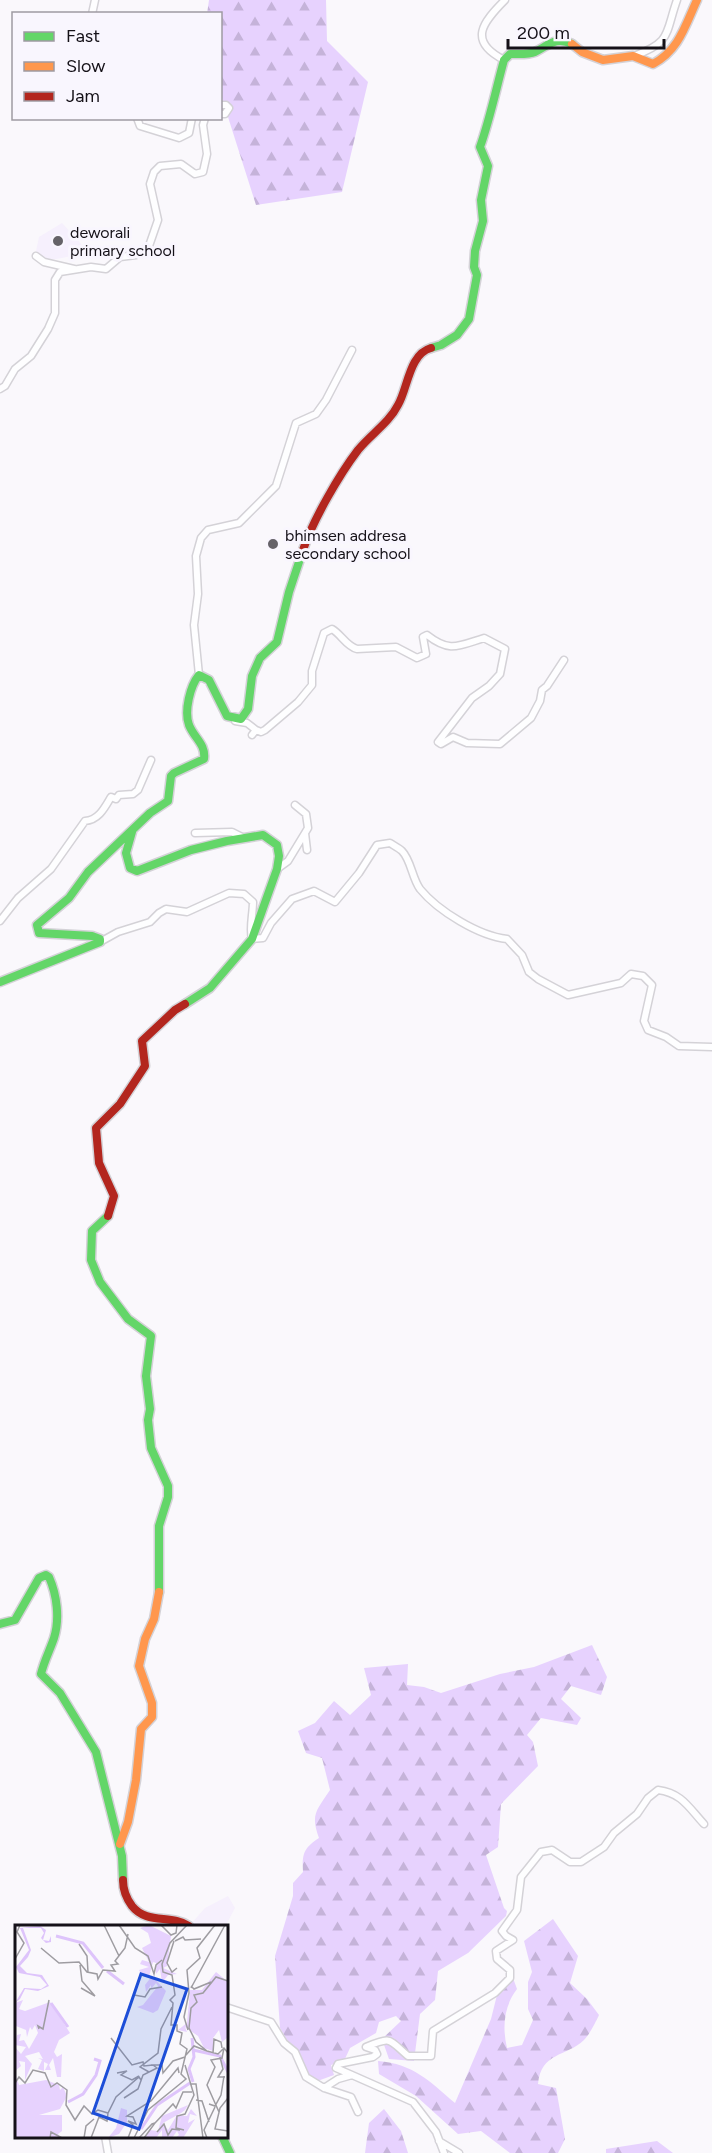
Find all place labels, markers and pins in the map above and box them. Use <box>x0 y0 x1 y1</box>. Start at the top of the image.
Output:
place label: deworali primary school <box>70 223 175 260</box>
marker: deworali primary school <box>51 234 65 248</box>
place label: bhimsen addresa secondary school <box>285 526 411 563</box>
marker: bhimsen addresa secondary school <box>266 537 280 551</box>

